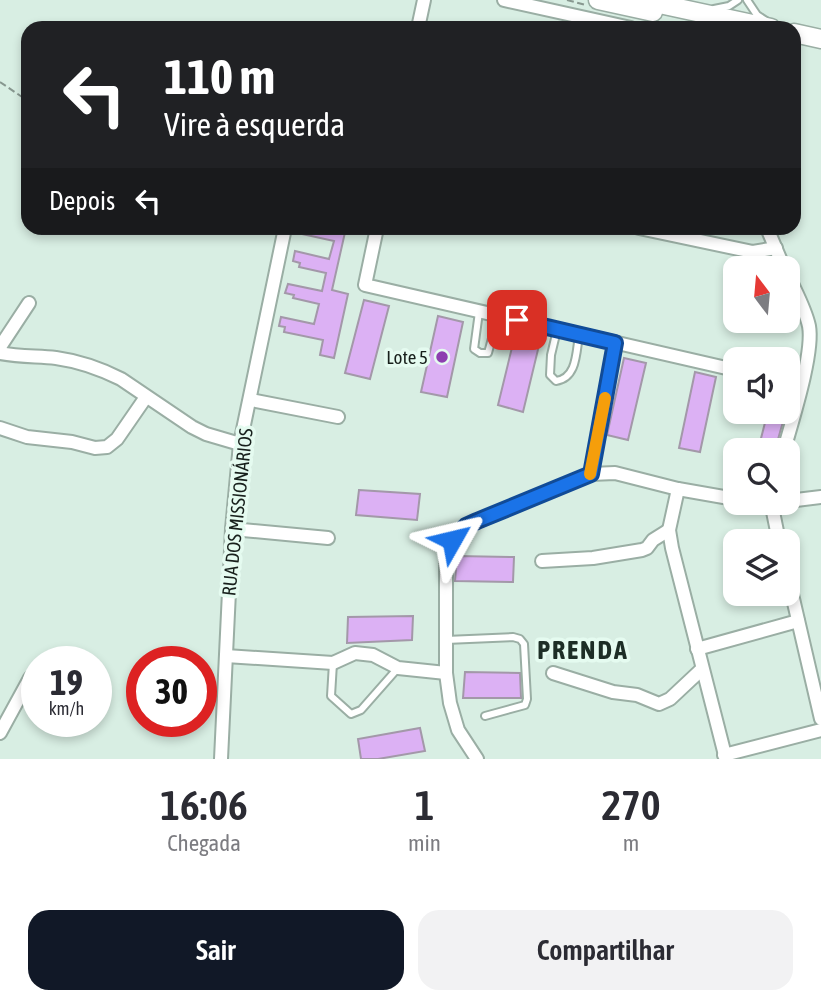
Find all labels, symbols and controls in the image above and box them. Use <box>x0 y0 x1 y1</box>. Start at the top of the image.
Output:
text: 110 m <box>164 48 275 104</box>
icon: left <box>49 49 140 140</box>
text: Vire à esquerda <box>164 106 345 143</box>
icon: left <box>129 182 167 220</box>
text: Depois <box>49 186 115 216</box>
north arrow <box>723 256 800 332</box>
map controls <box>723 256 800 606</box>
pin <box>487 290 547 350</box>
icon: arrive <box>498 301 536 339</box>
place label: Lote 5 <box>386 346 428 368</box>
button: sound <box>723 347 800 424</box>
marker: Lote 5 <box>434 349 450 365</box>
street label: RUA DOS MISSIONÁRIOS <box>217 427 257 597</box>
button: search <box>723 438 800 515</box>
position arrow <box>415 503 489 577</box>
button: layers <box>723 529 800 606</box>
district label: PRENDA <box>537 635 629 665</box>
speed limit sign: 30 <box>126 646 217 737</box>
text: 19 <box>50 662 83 702</box>
text: km/h <box>49 698 84 719</box>
text: 16:06 <box>160 781 248 829</box>
text: 1 <box>415 781 434 829</box>
text: 270 <box>601 781 661 829</box>
text: Chegada <box>167 830 241 856</box>
text: min <box>408 830 441 856</box>
text: m <box>623 830 639 856</box>
button: Sair <box>28 910 404 990</box>
button: Compartilhar <box>418 910 793 990</box>

